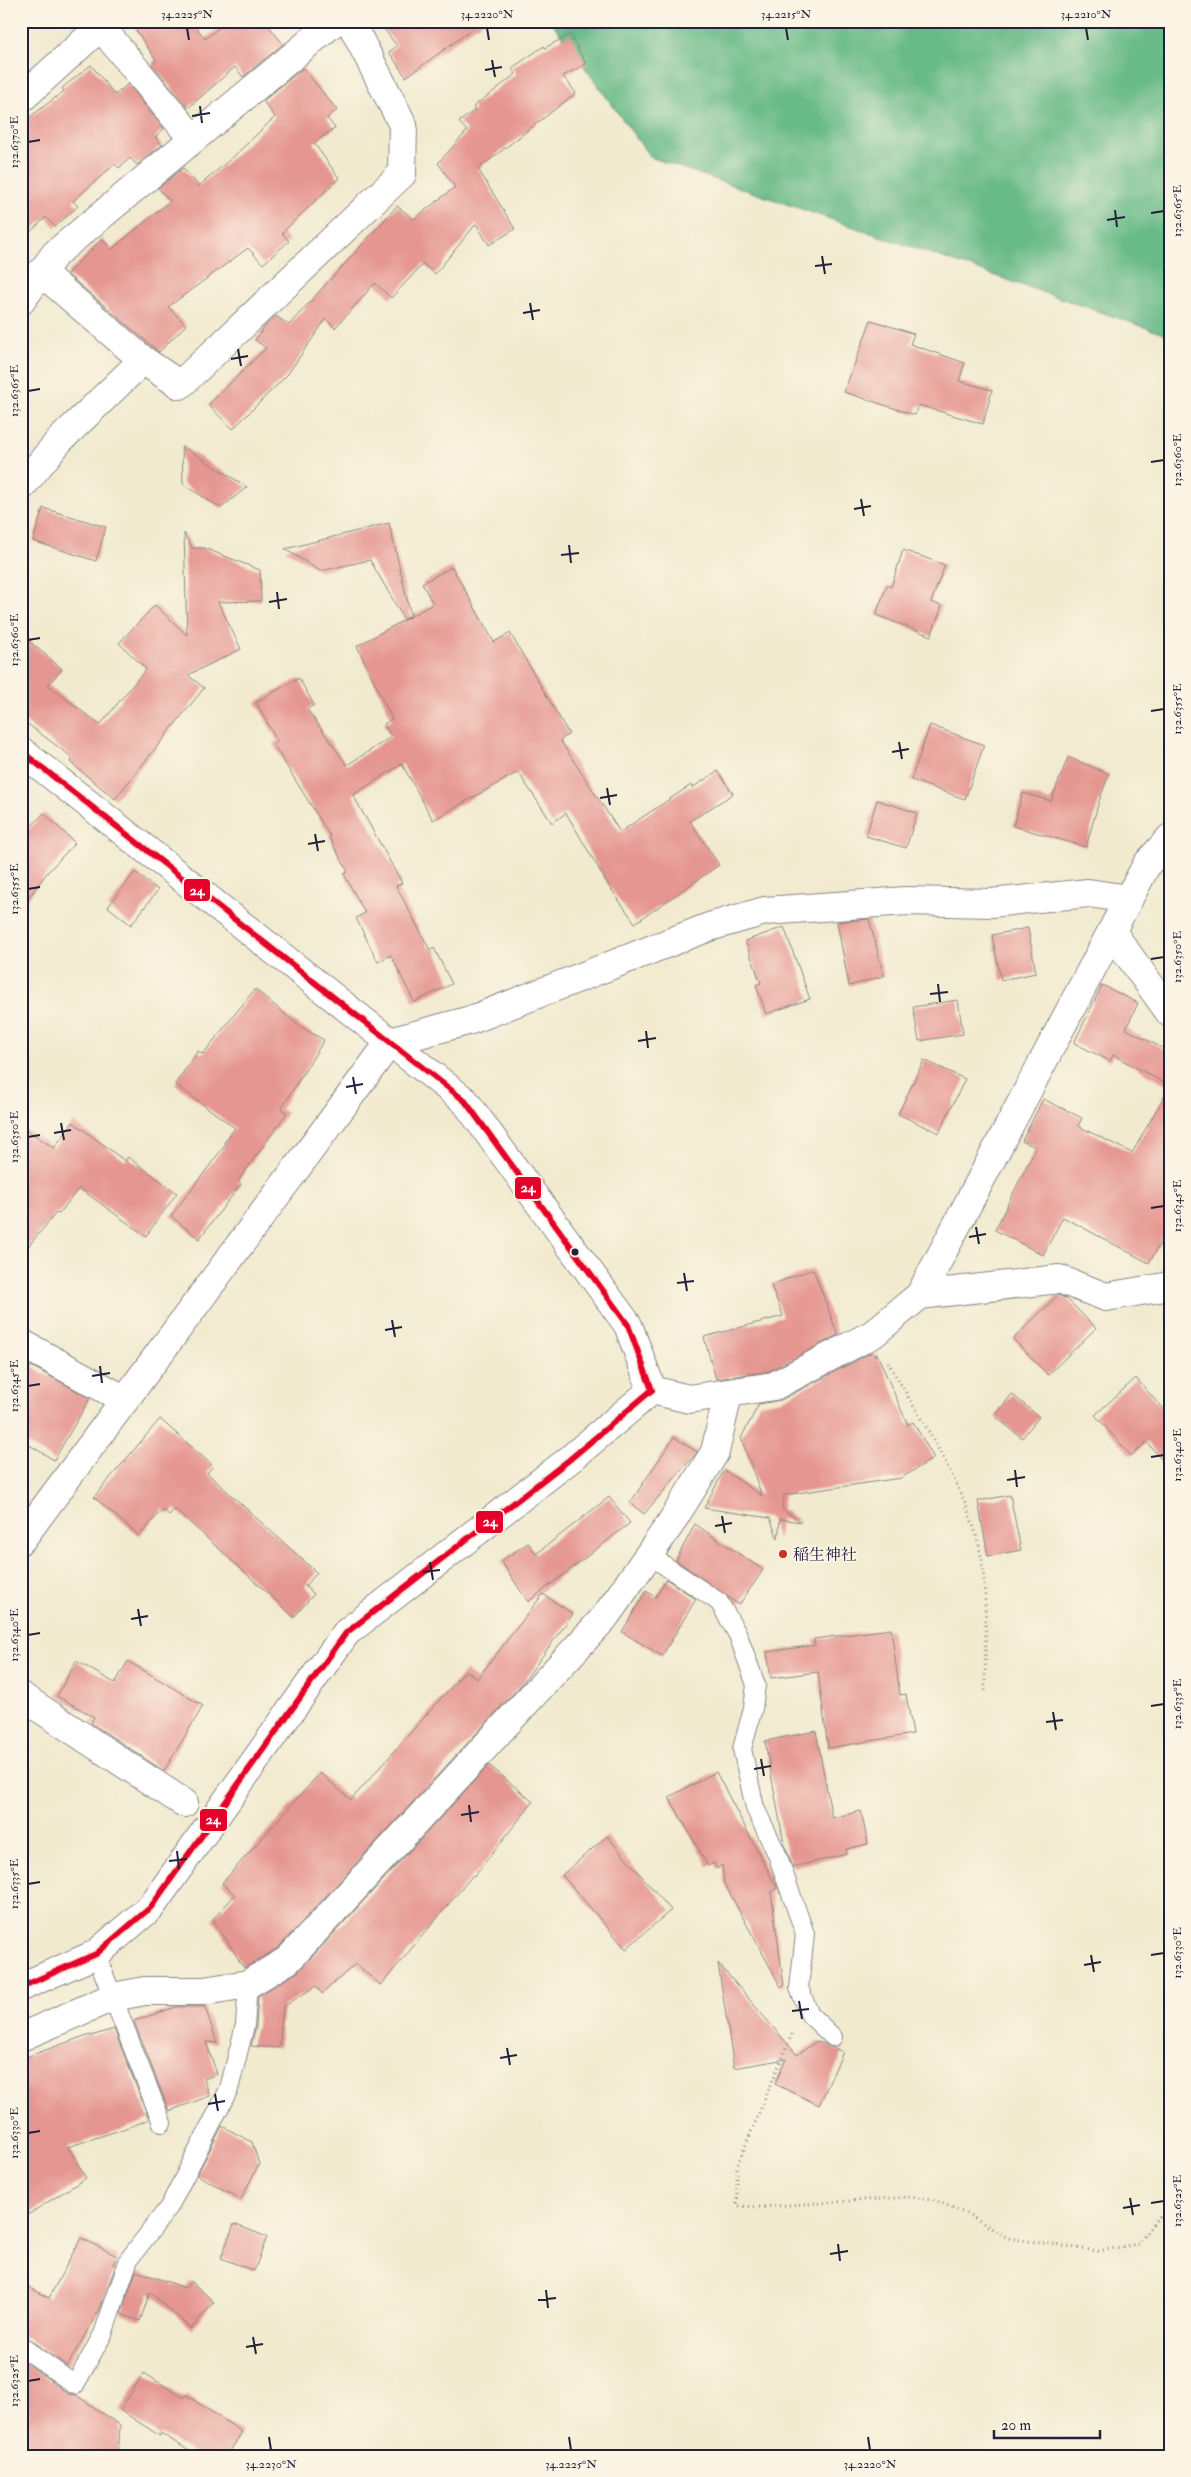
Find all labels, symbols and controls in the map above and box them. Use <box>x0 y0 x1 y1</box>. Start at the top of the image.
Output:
text: 34.2225°N <box>161 7 213 22</box>
text: 34.2220°N <box>461 7 514 22</box>
text: 34.2215°N <box>761 7 811 22</box>
text: 34.2210°N <box>1060 7 1112 22</box>
text: 132.6370°E <box>7 115 22 168</box>
text: 132.6365°E <box>1170 185 1185 237</box>
text: 132.6365°E <box>7 365 22 417</box>
text: 132.6360°E <box>1170 433 1185 487</box>
text: 132.6360°E <box>7 613 22 667</box>
text: 132.6355°E <box>1170 683 1185 735</box>
text: 132.6355°E <box>7 863 22 915</box>
line badge: 24 <box>183 878 211 902</box>
text: 24 <box>190 882 206 899</box>
text: 132.6350°E <box>1170 931 1185 983</box>
text: 132.6350°E <box>7 1111 22 1163</box>
line badge: 24 <box>514 1176 542 1200</box>
text: 24 <box>521 1179 537 1196</box>
text: 132.6345°E <box>1170 1179 1185 1232</box>
unlabelled marker <box>570 1247 580 1257</box>
text: 132.6345°E <box>7 1359 22 1412</box>
text: 132.6340°E <box>1170 1428 1185 1482</box>
line badge: 24 <box>475 1510 504 1534</box>
text: 24 <box>483 1513 499 1530</box>
place label: 稲生神社 <box>793 1545 857 1565</box>
marker: 稲生神社 <box>777 1548 789 1560</box>
text: 132.6340°E <box>7 1608 22 1662</box>
text: 132.6335°E <box>1170 1678 1185 1729</box>
line badge: 24 <box>199 1808 228 1832</box>
text: 24 <box>206 1811 222 1828</box>
text: 132.6335°E <box>7 1858 22 1909</box>
text: 132.6330°E <box>1170 1927 1185 1979</box>
text: 132.6330°E <box>7 2107 22 2159</box>
text: 132.6325°E <box>1170 2175 1185 2227</box>
text: 132.6325°E <box>7 2355 22 2407</box>
scale bar <box>994 2407 1100 2439</box>
text: 20 m <box>1001 2416 1031 2435</box>
text: 34.2230°N <box>245 2457 297 2472</box>
text: 34.2225°N <box>545 2457 597 2472</box>
text: 34.2220°N <box>844 2457 897 2472</box>

